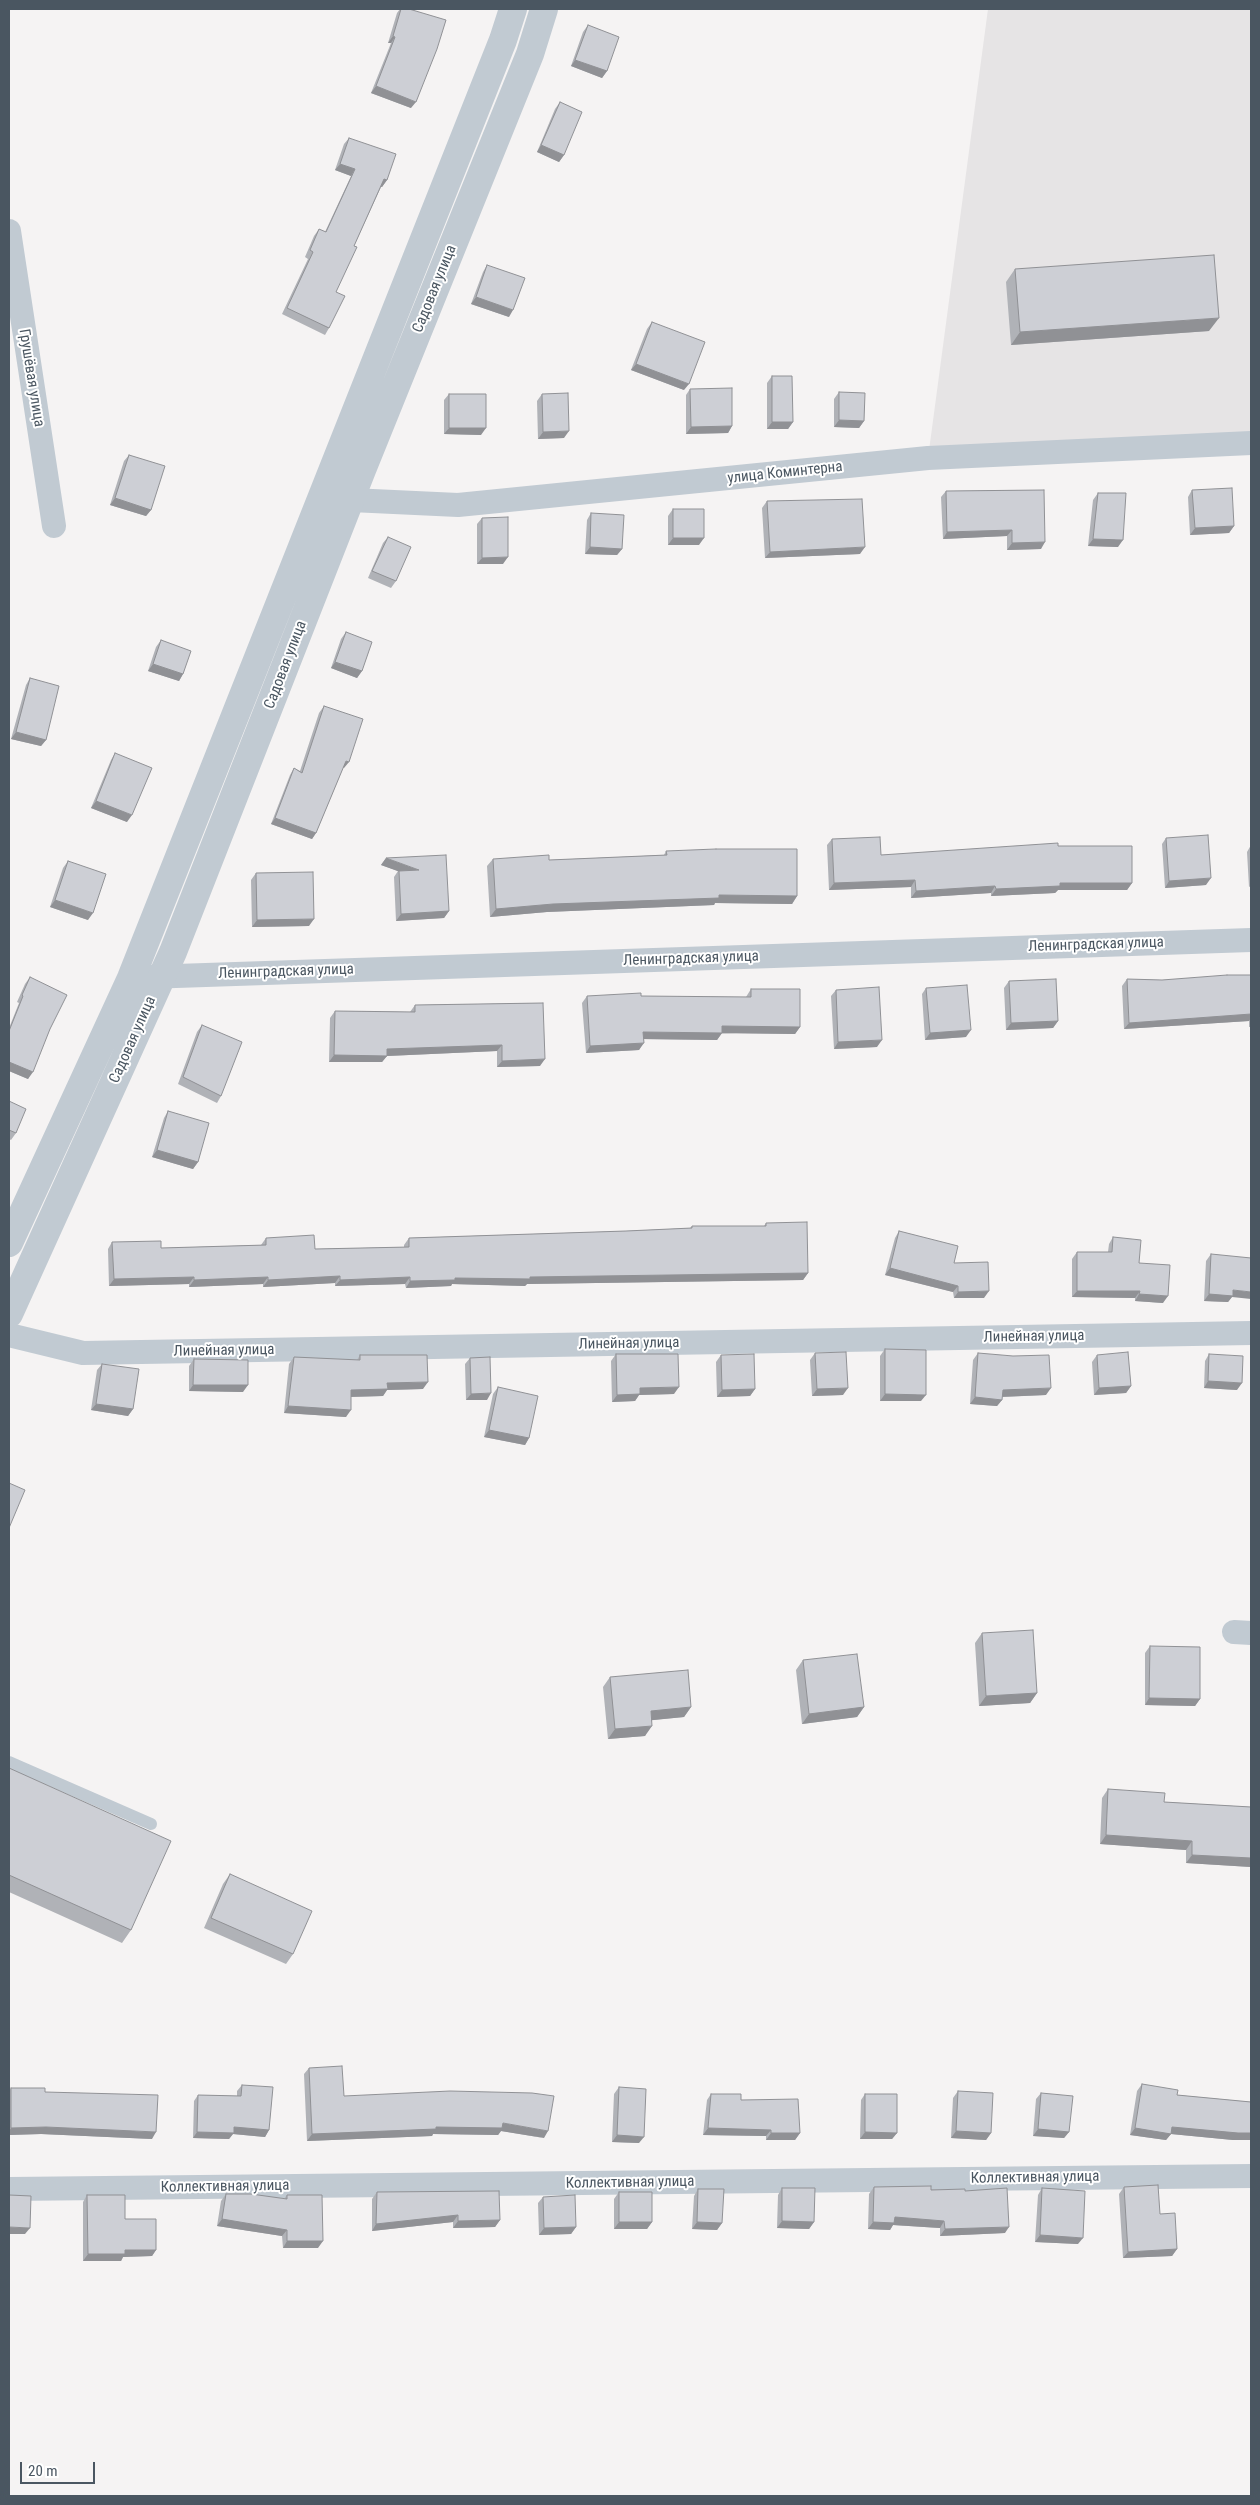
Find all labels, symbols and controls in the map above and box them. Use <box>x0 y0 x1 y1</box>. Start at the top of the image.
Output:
street label: Садовая улица <box>409 243 461 335</box>
street label: Грушёвая улица <box>14 328 48 428</box>
street label: улица Коминтерна <box>727 458 843 488</box>
street label: Садовая улица <box>261 618 311 712</box>
street label: Ленинградская улица <box>1028 934 1164 956</box>
street label: Ленинградская улица <box>623 948 759 970</box>
street label: Ленинградская улица <box>218 961 354 983</box>
street label: Садовая улица <box>106 994 160 1086</box>
street label: Линейная улица <box>983 1327 1085 1347</box>
street label: Линейная улица <box>578 1334 680 1354</box>
street label: Линейная улица <box>173 1341 275 1361</box>
street label: Коллективная улица <box>971 2168 1099 2188</box>
street label: Коллективная улица <box>566 2173 694 2193</box>
street label: Коллективная улица <box>161 2177 289 2197</box>
scale bar <box>22 2452 98 2484</box>
text: 20 m <box>28 2462 58 2480</box>

